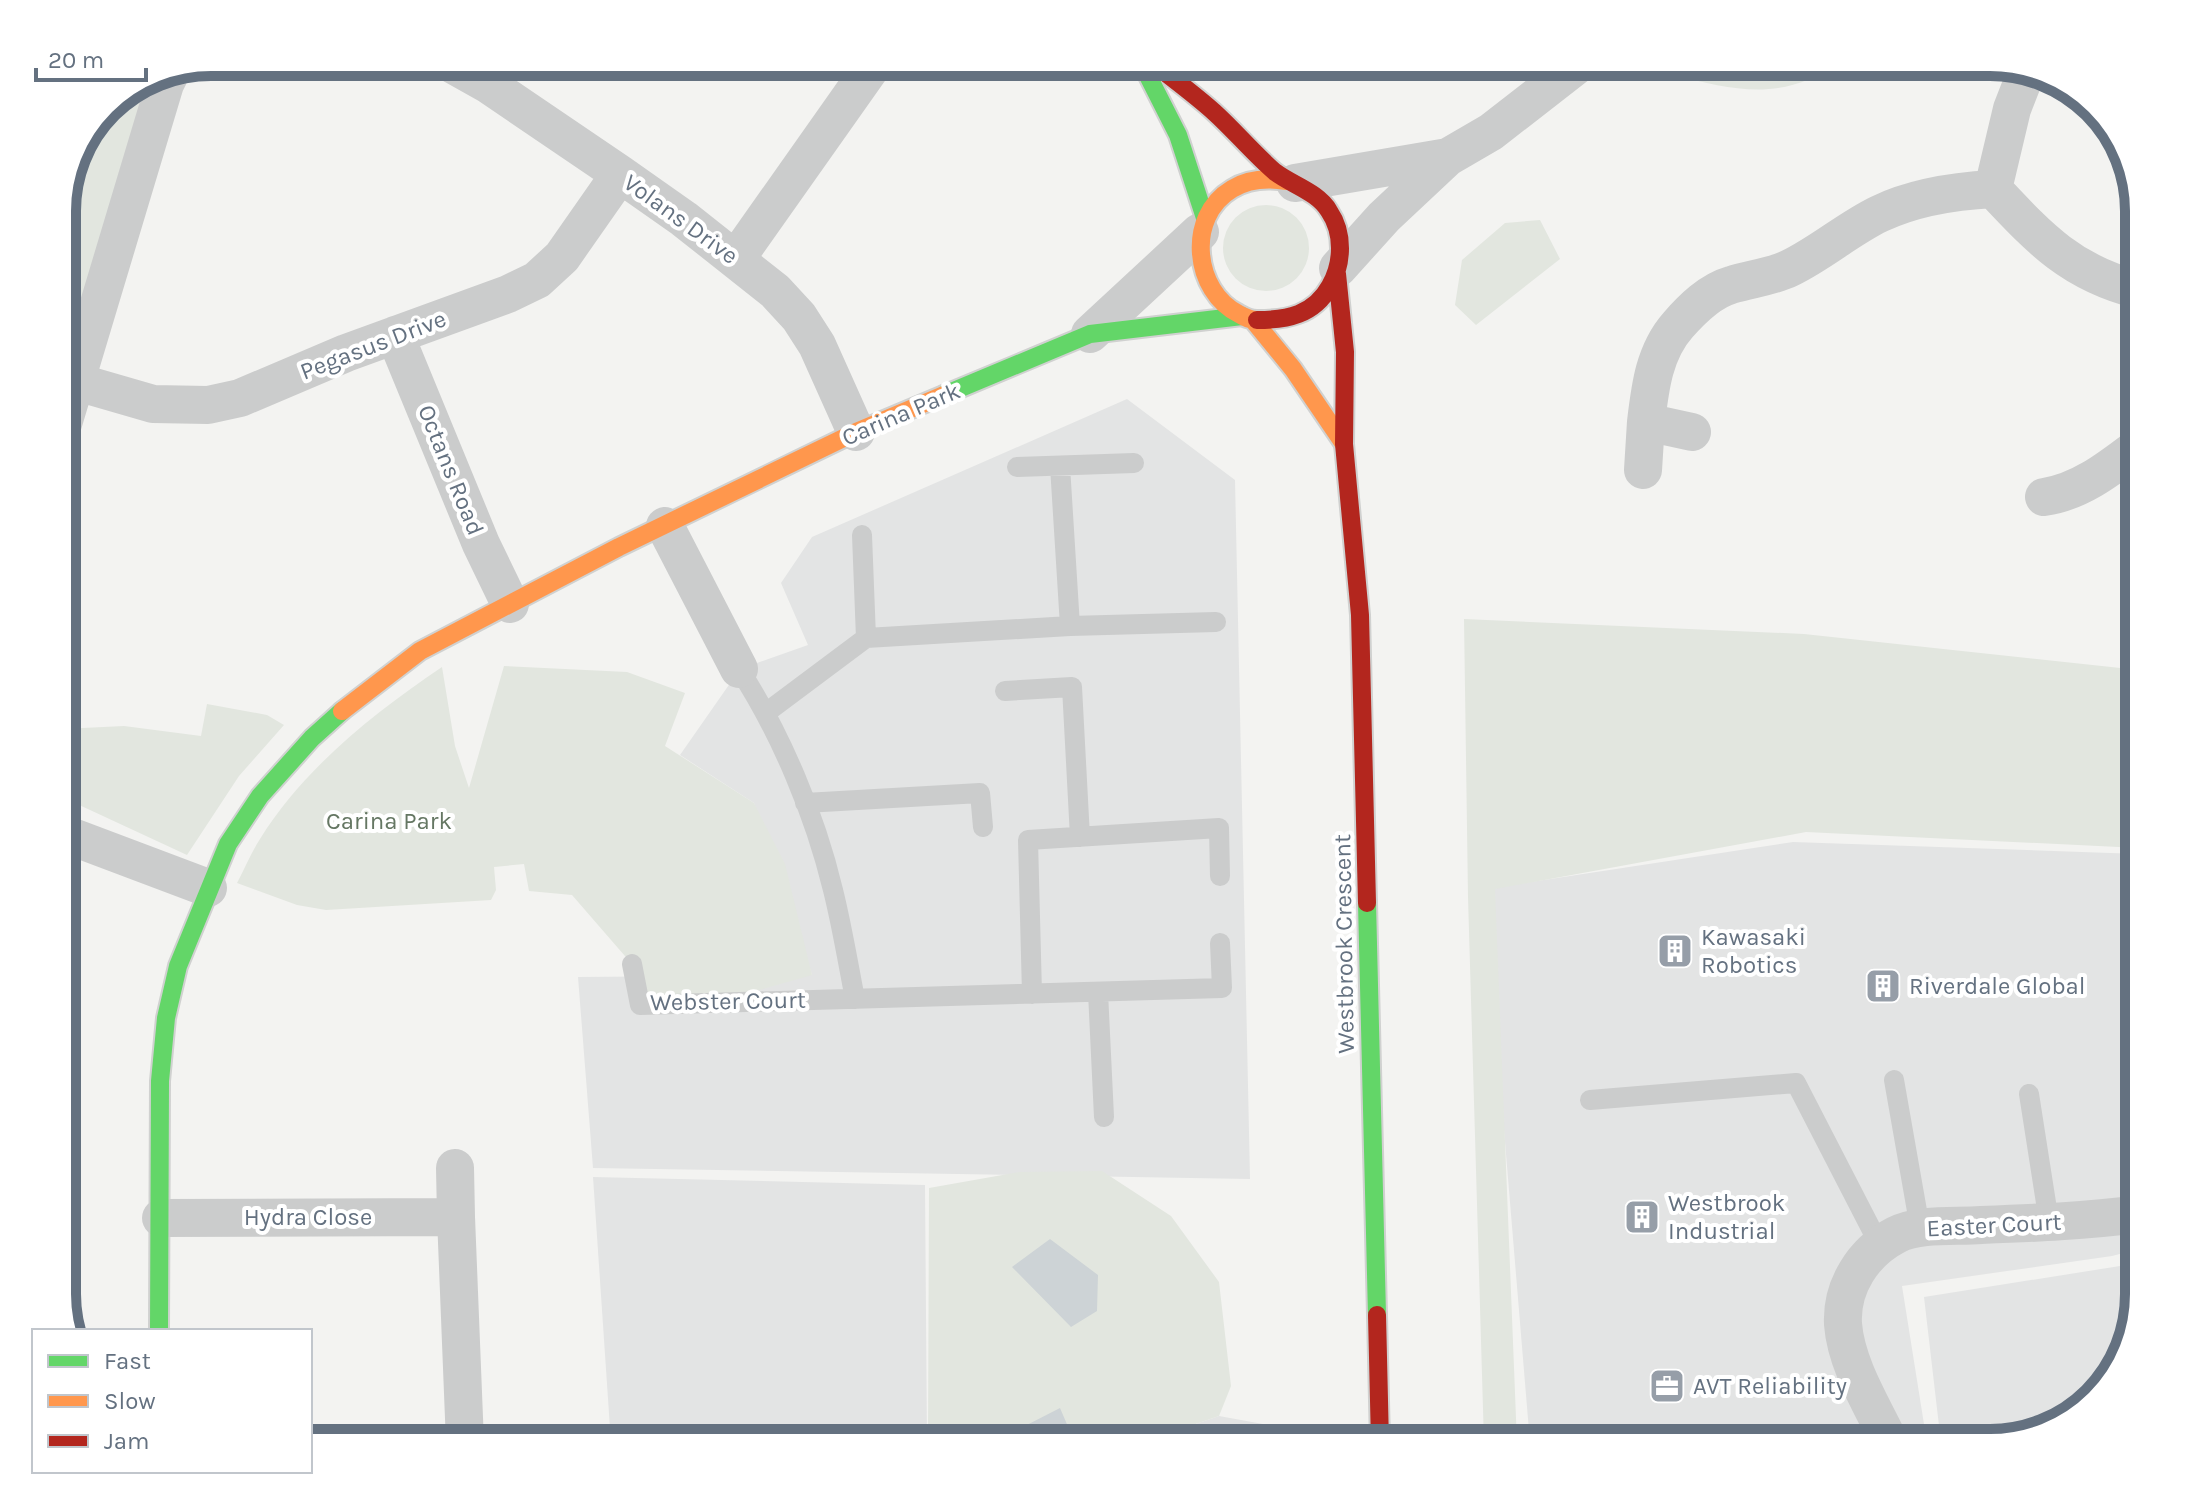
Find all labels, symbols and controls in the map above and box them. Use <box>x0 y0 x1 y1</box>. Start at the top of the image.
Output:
scale bar <box>36 32 146 82</box>
text: 20 m <box>48 46 104 74</box>
street label: Volans Drive <box>618 168 744 270</box>
street label: Pegasus Drive <box>296 304 450 386</box>
street label: Carina Park <box>838 377 964 451</box>
street label: Octans Road <box>412 401 490 539</box>
park label: Carina Park <box>326 807 452 835</box>
street label: Westbrook Crescent <box>1328 834 1360 1054</box>
place label: Kawasaki Robotics <box>1701 923 1806 979</box>
building icon: Kawasaki Robotics <box>1656 932 1694 970</box>
building icon: Riverdale Global <box>1864 967 1902 1005</box>
place label: Riverdale Global <box>1909 972 2086 1000</box>
street label: Webster Court <box>650 986 806 1016</box>
place label: Westbrook Industrial <box>1668 1189 1785 1245</box>
building icon: Westbrook Industrial <box>1623 1198 1661 1236</box>
street label: Hydra Close <box>244 1203 372 1231</box>
street label: Easter Court <box>1926 1207 2062 1243</box>
legend <box>32 1329 312 1473</box>
text: Fast <box>104 1347 151 1375</box>
office icon: AVT Reliability <box>1648 1367 1686 1405</box>
place label: AVT Reliability <box>1693 1372 1847 1400</box>
text: Slow <box>104 1387 156 1415</box>
text: Jam <box>104 1427 149 1455</box>

